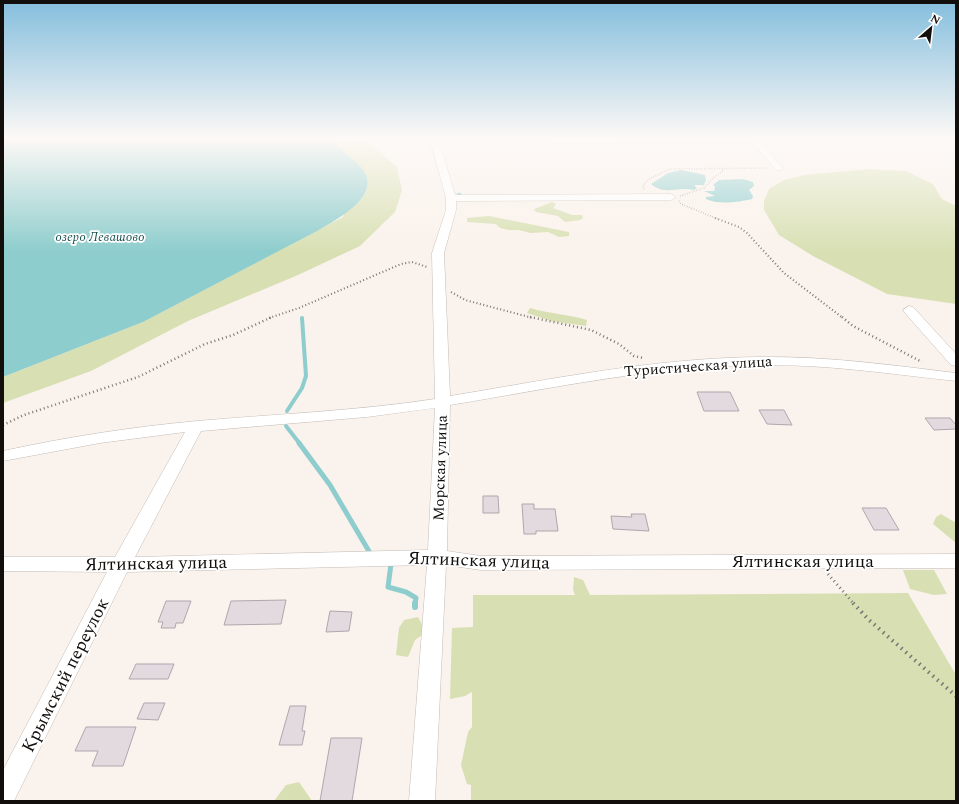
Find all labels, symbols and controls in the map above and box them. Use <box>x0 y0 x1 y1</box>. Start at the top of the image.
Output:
north arrow <box>911 8 951 48</box>
text: N <box>928 10 943 29</box>
water label: озеро Левашово <box>55 227 145 247</box>
street label: Туристическая улица <box>623 350 774 383</box>
street label: Морская улица <box>427 414 454 521</box>
street label: Ялтинская улица <box>407 545 551 576</box>
street label: Ялтинская улица <box>732 548 874 575</box>
street label: Ялтинская улица <box>85 549 228 578</box>
street label: Крымский переулок <box>15 593 116 757</box>

